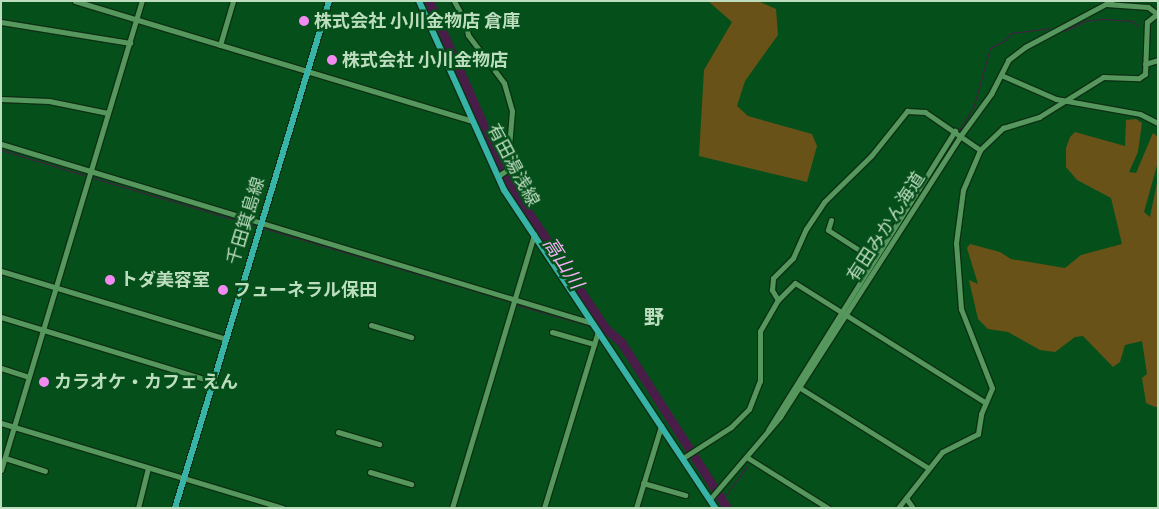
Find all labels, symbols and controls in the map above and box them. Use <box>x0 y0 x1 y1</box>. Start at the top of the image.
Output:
place label: 株式会社 小川金物店 倉庫 <box>314 10 520 32</box>
marker: 株式会社 小川金物店 倉庫 <box>298 15 310 27</box>
place label: 株式会社 小川金物店 <box>342 49 508 71</box>
marker: 株式会社 小川金物店 <box>326 54 338 66</box>
street label: 有田湯浅線 <box>482 120 544 210</box>
street label: 有田みかん海道 <box>843 168 929 286</box>
street label: 千田箕島線 <box>223 175 269 267</box>
water label: 高山川 <box>538 233 588 293</box>
place label: トダ美容室 <box>120 269 210 291</box>
marker: トダ美容室 <box>104 274 116 286</box>
place label: フューネラル保田 <box>233 279 377 301</box>
marker: フューネラル保田 <box>217 284 229 296</box>
district label: 野 <box>644 304 664 328</box>
place label: カラオケ・カフェ えん <box>54 371 238 393</box>
marker: カラオケ・カフェ えん <box>38 376 50 388</box>

